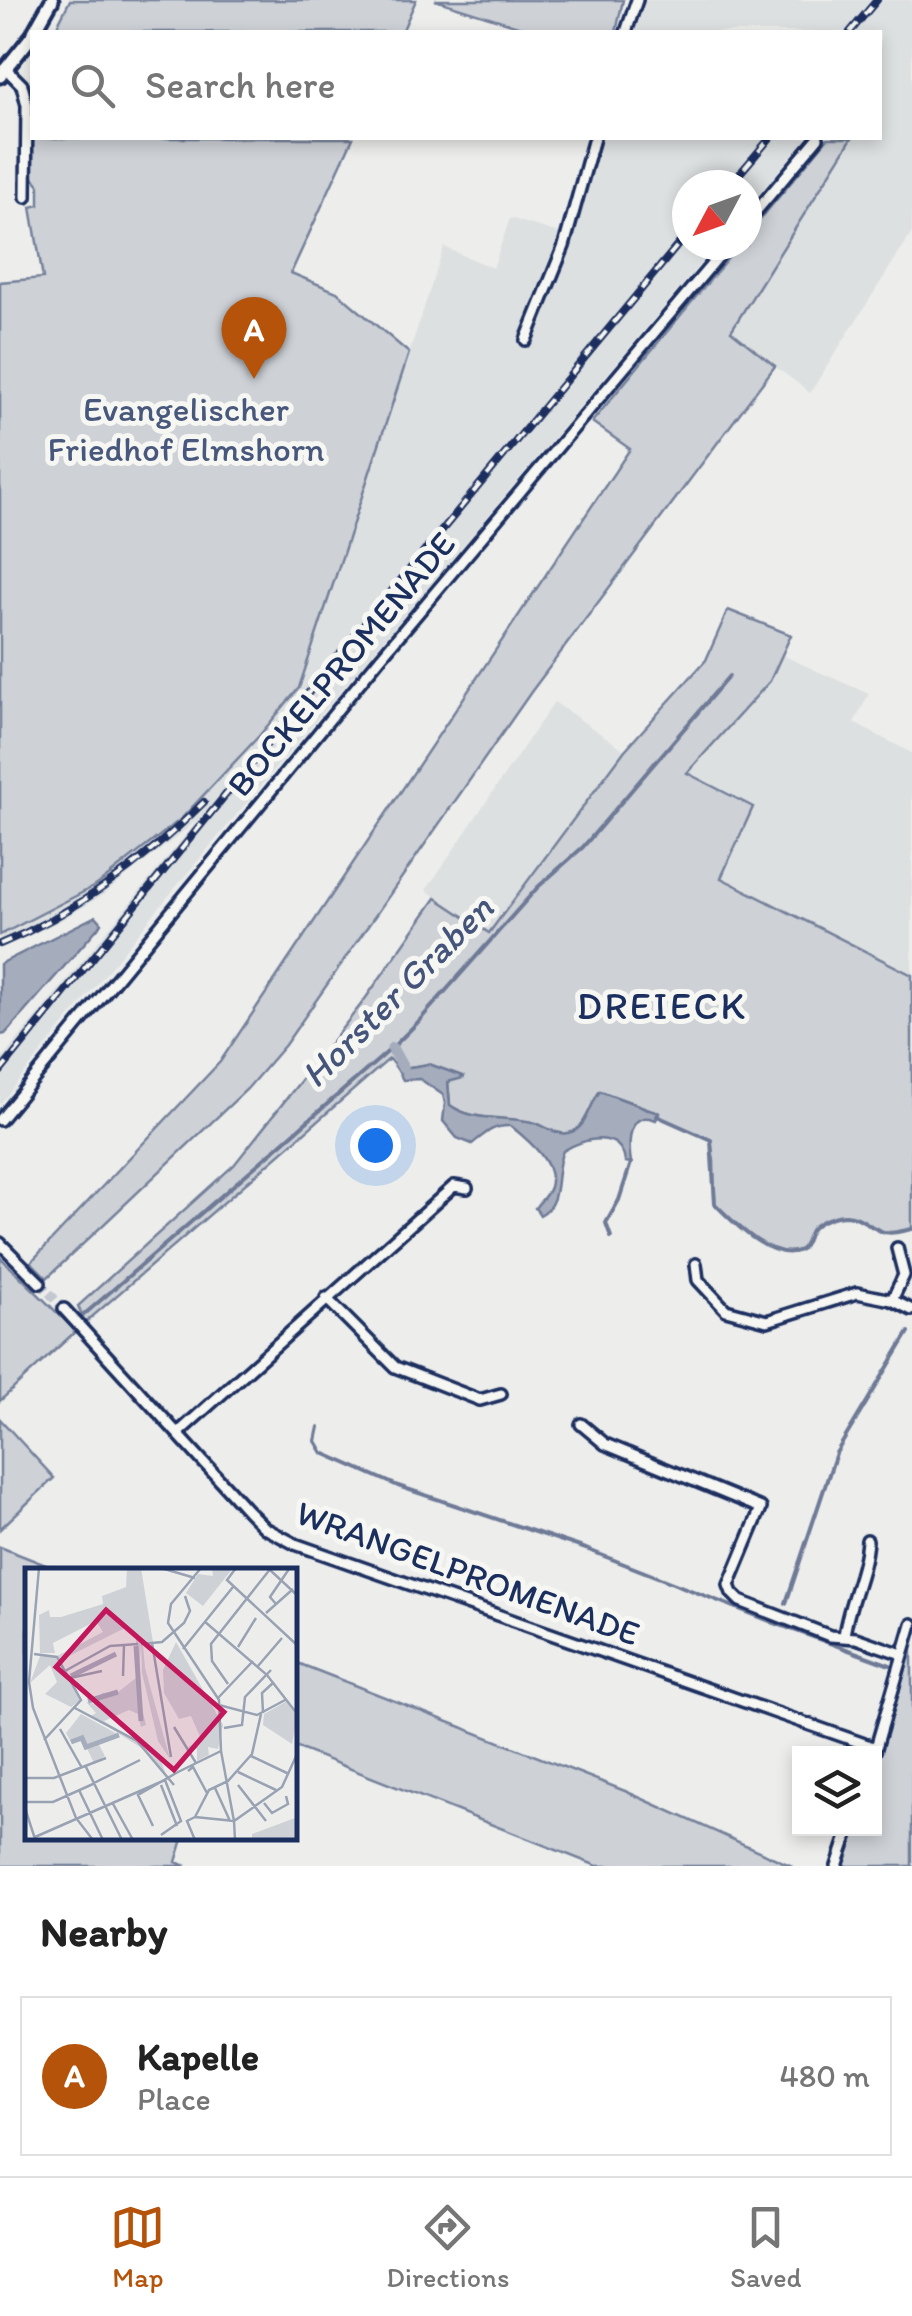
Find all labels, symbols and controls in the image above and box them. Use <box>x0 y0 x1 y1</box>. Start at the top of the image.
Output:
search box <box>30 30 882 140</box>
icon: search <box>65 58 120 113</box>
text: Search here <box>145 62 336 108</box>
north arrow <box>672 170 762 260</box>
pin: A <box>222 296 286 379</box>
park label: Evangelischer Friedhof Elmshorn <box>47 388 325 470</box>
street label: BOCKELPROMENADE <box>218 523 464 805</box>
water label: Horster Graben <box>291 885 503 1097</box>
district label: DREIECK <box>577 983 747 1029</box>
your location <box>350 1120 401 1171</box>
street label: WRANGELPROMENADE <box>291 1491 645 1655</box>
inset map <box>25 1568 298 1841</box>
map controls <box>792 1746 882 1836</box>
button: layers <box>792 1746 882 1836</box>
text: Nearby <box>40 1906 167 1957</box>
text: Kapelle <box>137 2034 259 2080</box>
text: A <box>64 2057 85 2095</box>
text: 480 m <box>779 2057 870 2095</box>
text: Place <box>137 2080 211 2118</box>
tab: Map <box>110 2200 165 2294</box>
tab: Directions <box>386 2200 509 2294</box>
tab: Saved <box>730 2200 802 2294</box>

